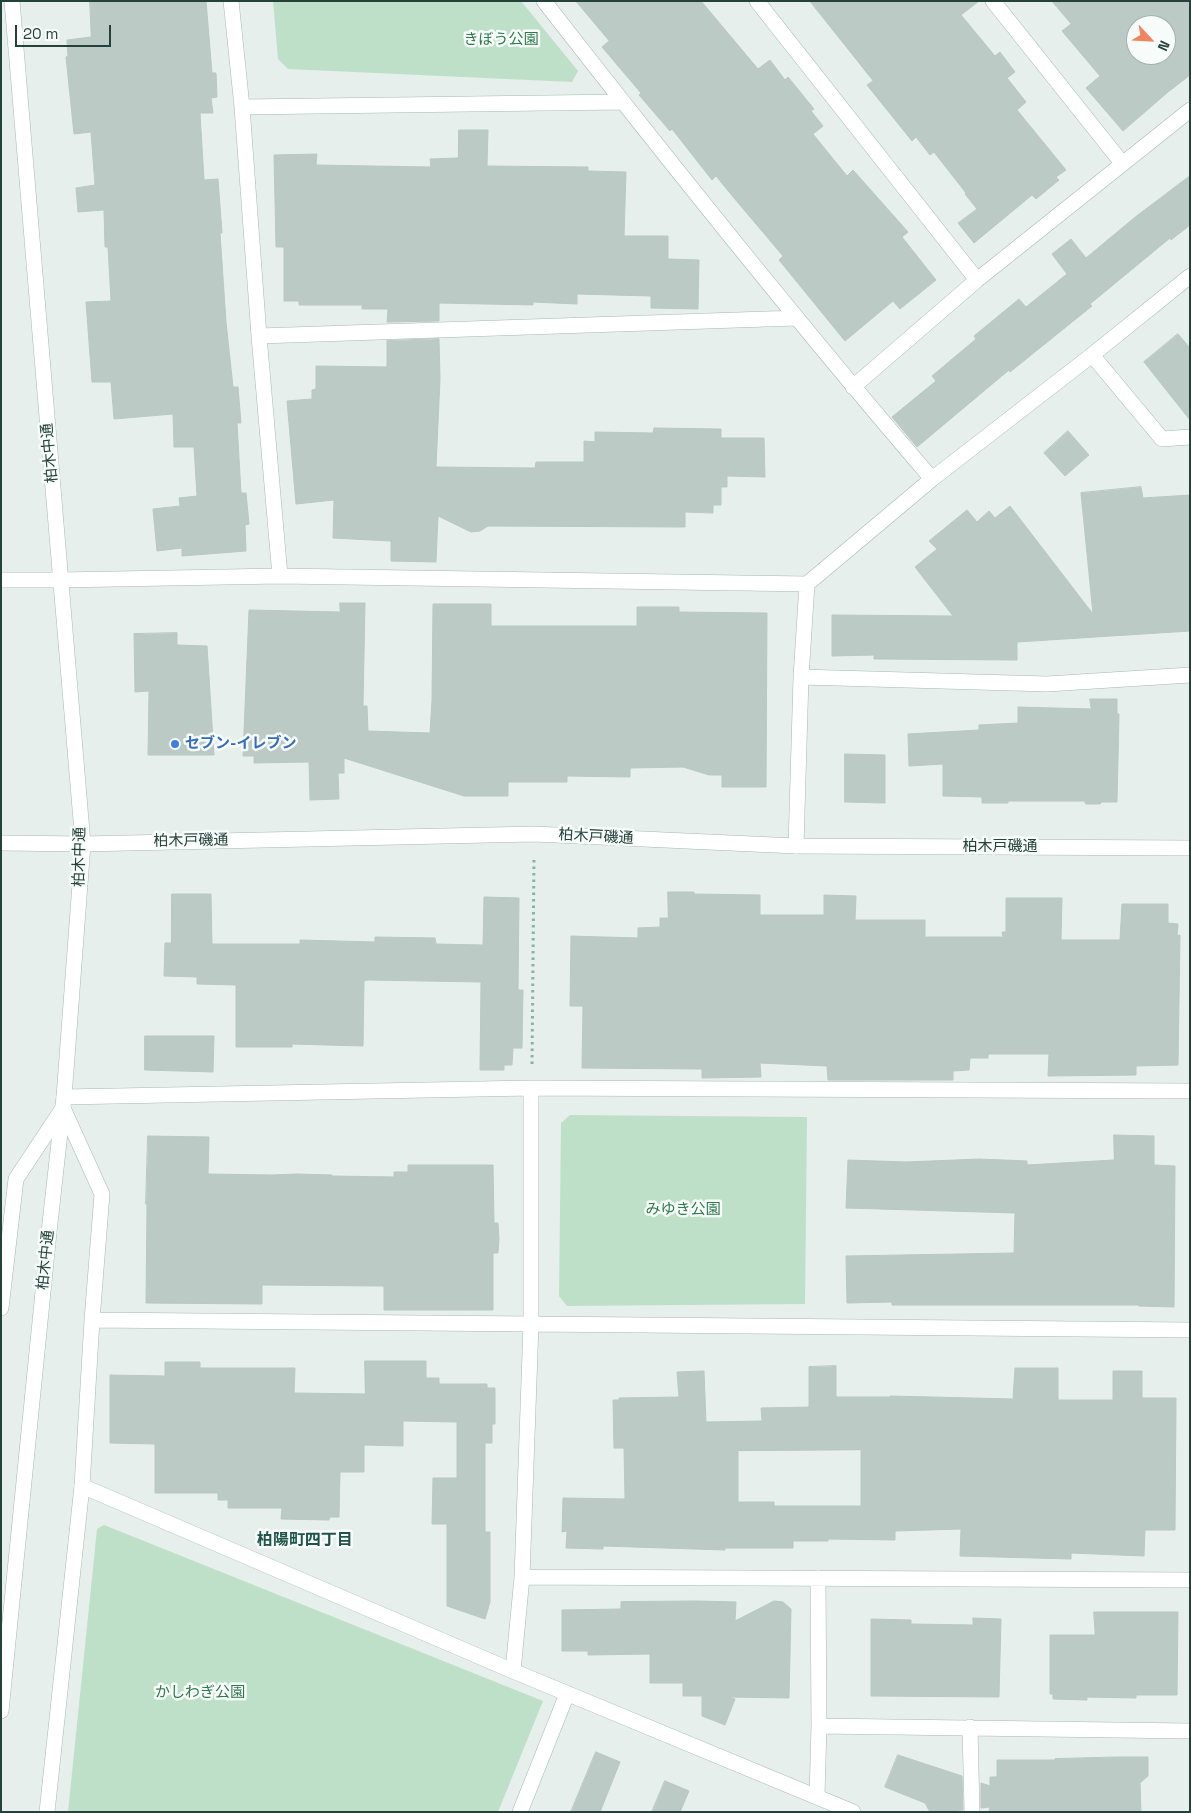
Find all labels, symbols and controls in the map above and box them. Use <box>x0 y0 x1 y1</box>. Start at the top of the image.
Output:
scale bar <box>18 15 114 47</box>
north arrow <box>1126 15 1176 65</box>
text: 20 m <box>23 24 58 43</box>
park label: きぼう公園 <box>464 31 538 49</box>
text: N <box>1154 38 1174 54</box>
street label: 柏木中通 <box>38 422 62 484</box>
place label: セブン-イレブン <box>185 735 296 753</box>
marker: セブン-イレブン <box>169 738 181 750</box>
street label: 柏木戸磯通 <box>558 826 634 848</box>
street label: 柏木中通 <box>70 827 90 887</box>
street label: 柏木戸磯通 <box>153 831 229 851</box>
street label: 柏木戸磯通 <box>963 838 1037 856</box>
park label: みゆき公園 <box>646 1201 720 1219</box>
street label: 柏木中通 <box>34 1229 58 1291</box>
district label: 柏陽町四丁目 <box>257 1531 353 1551</box>
park label: かしわぎ公園 <box>155 1684 245 1702</box>

